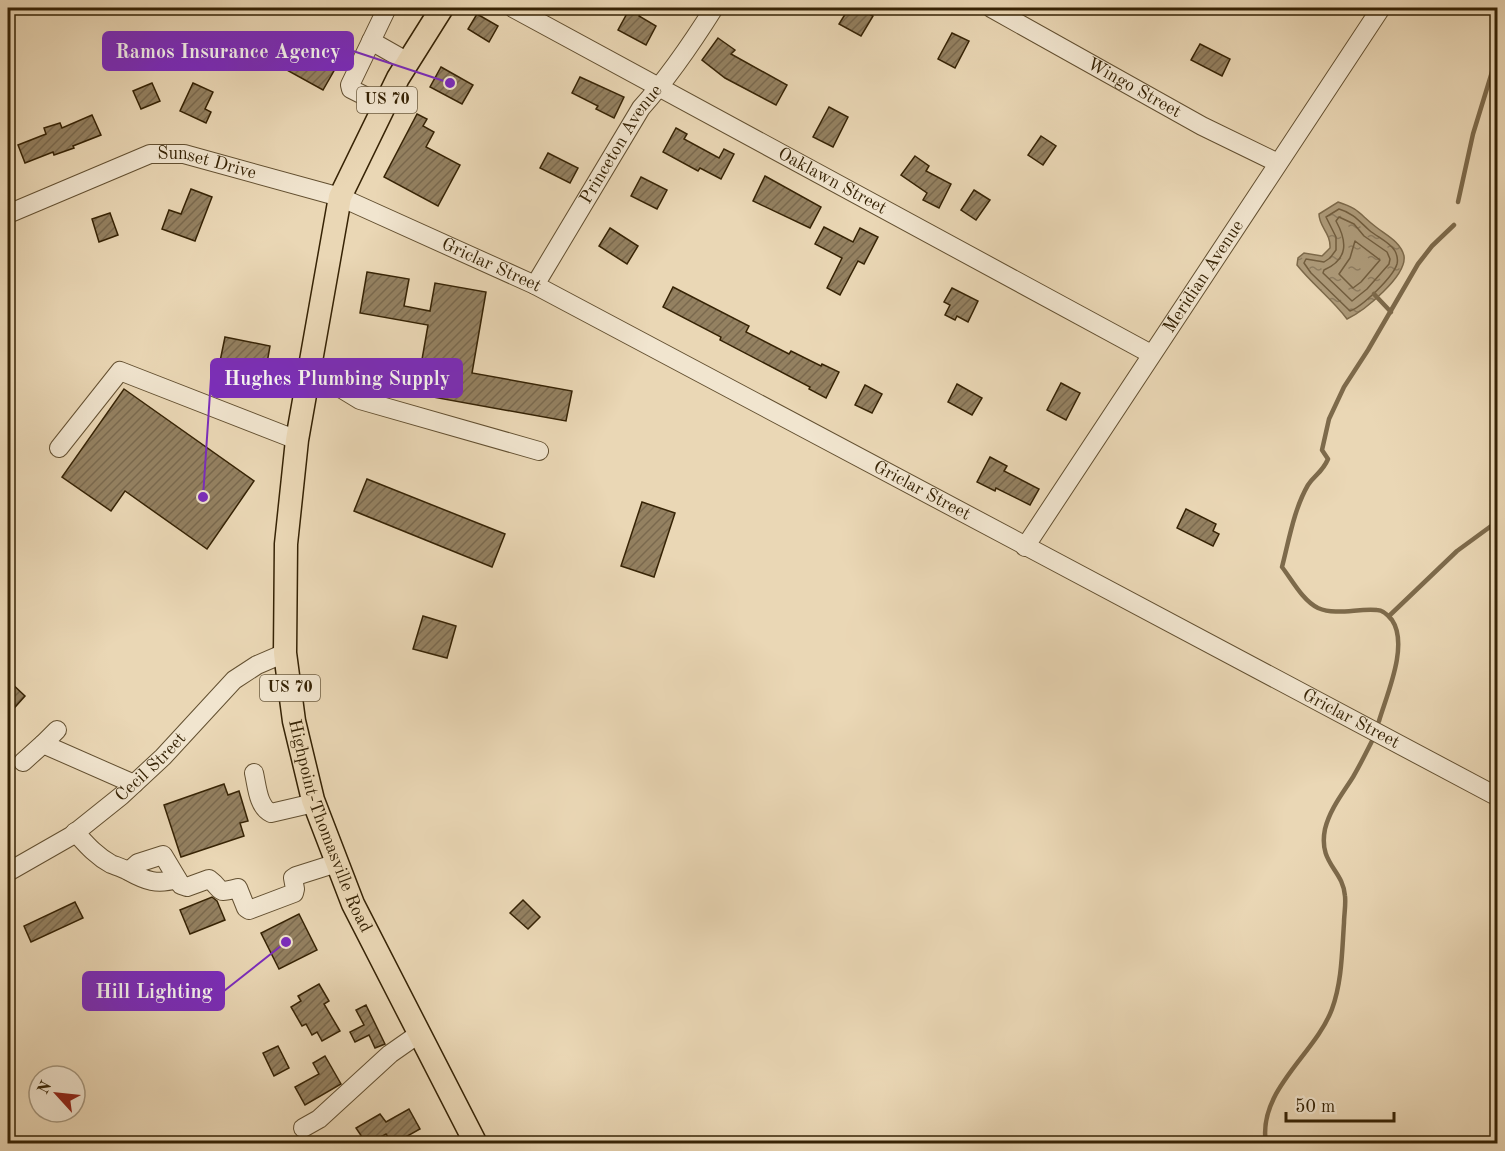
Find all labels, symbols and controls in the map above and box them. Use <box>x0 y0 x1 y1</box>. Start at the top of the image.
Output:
callout: Ramos Insurance Agency <box>103 32 353 70</box>
text: Ramos Insurance Agency <box>115 43 341 63</box>
street label: Wingo Street <box>1084 55 1184 121</box>
street label: Princeton Avenue <box>577 81 666 207</box>
road number: US 70 <box>357 87 417 113</box>
street label: Oaklawn Street <box>775 144 889 218</box>
street label: Sunset Drive <box>157 145 258 182</box>
street label: Meridian Avenue <box>1160 217 1247 336</box>
street label: Griclar Street <box>439 235 544 296</box>
callout: Hughes Plumbing Supply <box>211 359 462 397</box>
text: Hughes Plumbing Supply <box>224 370 450 390</box>
street label: Griclar Street <box>870 458 973 524</box>
road number: US 70 <box>260 675 320 701</box>
street label: Griclar Street <box>1299 686 1402 752</box>
street label: Highpoint-Thomasville Road <box>285 718 375 935</box>
street label: Cecil Street <box>112 729 190 805</box>
callout: Hill Lighting <box>83 972 224 1010</box>
text: Hill Lighting <box>95 983 213 1003</box>
north arrow <box>27 1064 87 1124</box>
text: N <box>36 1078 56 1097</box>
scale bar <box>1286 1085 1394 1123</box>
text: 50 m <box>1295 1098 1335 1116</box>

